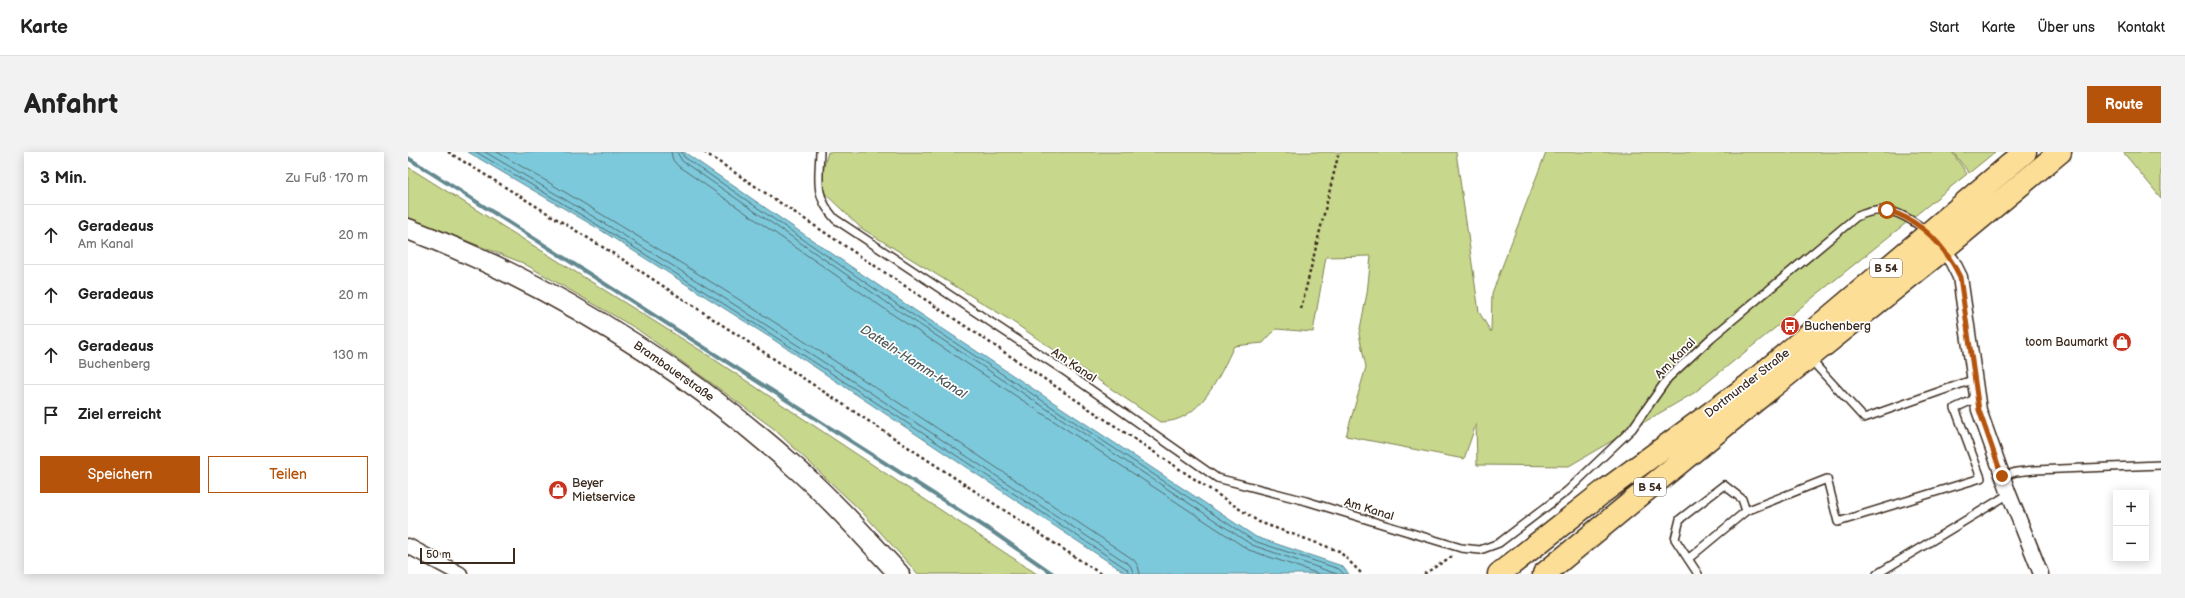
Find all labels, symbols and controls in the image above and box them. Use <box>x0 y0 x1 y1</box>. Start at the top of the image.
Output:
text: Karte <box>20 16 68 39</box>
text: Start <box>1929 19 1959 36</box>
text: Karte <box>1981 19 2015 36</box>
text: Über uns <box>2037 19 2095 36</box>
text: Kontakt <box>2117 19 2165 36</box>
button: Route <box>2087 86 2161 123</box>
text: Anfahrt <box>24 88 118 121</box>
text: 3 Min. <box>40 168 87 188</box>
text: Zu Fuß · 170 m <box>286 170 368 186</box>
route start <box>1878 201 1896 219</box>
text: Geradeaus <box>78 217 154 236</box>
icon: ahead <box>40 224 62 246</box>
text: 20 m <box>338 227 368 243</box>
text: Am Kanal <box>78 236 133 252</box>
road number: B 54 <box>1870 259 1902 277</box>
icon: ahead <box>40 284 62 306</box>
text: Geradeaus <box>78 285 154 304</box>
text: 20 m <box>338 287 368 303</box>
bus stop icon: Buchenberg <box>1779 315 1801 337</box>
place label: Buchenberg <box>1804 319 1871 334</box>
water label: Datteln-Hamm-Kanal <box>857 322 970 403</box>
shop icon: toom Baumarkt <box>2111 331 2133 353</box>
street label: Am Kanal <box>1652 335 1699 382</box>
place label: toom Baumarkt <box>2025 335 2108 350</box>
text: Geradeaus <box>78 337 154 356</box>
street label: Brambauerstraße <box>630 338 717 405</box>
icon: ahead <box>40 344 62 366</box>
street label: Am Kanal <box>1048 345 1099 386</box>
street label: Dortmunder Straße <box>1702 346 1793 421</box>
text: 130 m <box>333 347 368 363</box>
text: Buchenberg <box>78 356 150 372</box>
icon: arrive <box>40 404 62 426</box>
text: Ziel erreicht <box>78 405 161 424</box>
button: Speichern <box>40 456 200 493</box>
button: Teilen <box>208 456 368 493</box>
route end <box>1993 467 2011 485</box>
place label: Beyer Mietservice <box>572 476 635 505</box>
road number: B 54 <box>1634 478 1666 496</box>
shop icon: Beyer Mietservice <box>547 479 569 501</box>
map controls <box>2113 490 2149 562</box>
button: + <box>2113 490 2149 526</box>
street label: Am Kanal <box>1342 495 1395 524</box>
button: − <box>2113 526 2149 562</box>
scale bar <box>420 546 515 565</box>
text: 50 m <box>426 548 451 561</box>

